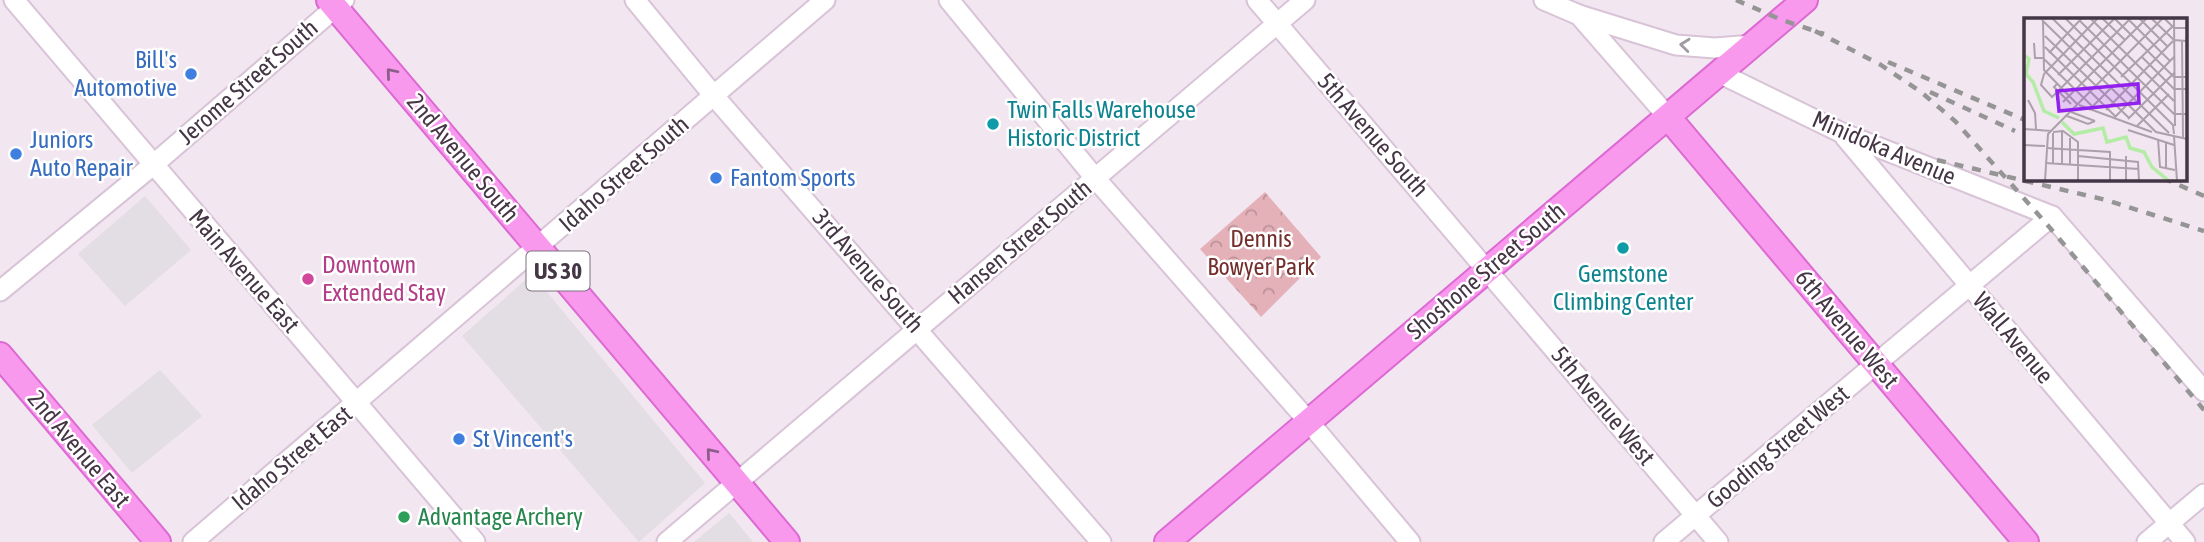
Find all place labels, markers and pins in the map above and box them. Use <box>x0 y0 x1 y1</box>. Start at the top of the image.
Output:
place label: Bill's Automotive <box>74 46 177 101</box>
marker: Bill's Automotive <box>183 66 199 82</box>
place label: Twin Falls Warehouse Historic District <box>1007 96 1196 151</box>
marker: Twin Falls Warehouse Historic District <box>985 116 1001 132</box>
place label: Juniors Auto Repair <box>30 126 134 181</box>
marker: Juniors Auto Repair <box>8 146 24 162</box>
place label: Fantom Sports <box>730 164 855 191</box>
marker: Fantom Sports <box>708 170 724 186</box>
marker: Gemstone Climbing Center <box>1615 240 1631 256</box>
place label: Downtown Extended Stay <box>322 251 446 306</box>
place label: Gemstone Climbing Center <box>1553 260 1694 315</box>
marker: Downtown Extended Stay <box>300 271 316 287</box>
place label: St Vincent's <box>473 425 573 452</box>
marker: St Vincent's <box>451 431 467 447</box>
place label: Advantage Archery <box>418 503 583 530</box>
marker: Advantage Archery <box>396 509 412 525</box>

